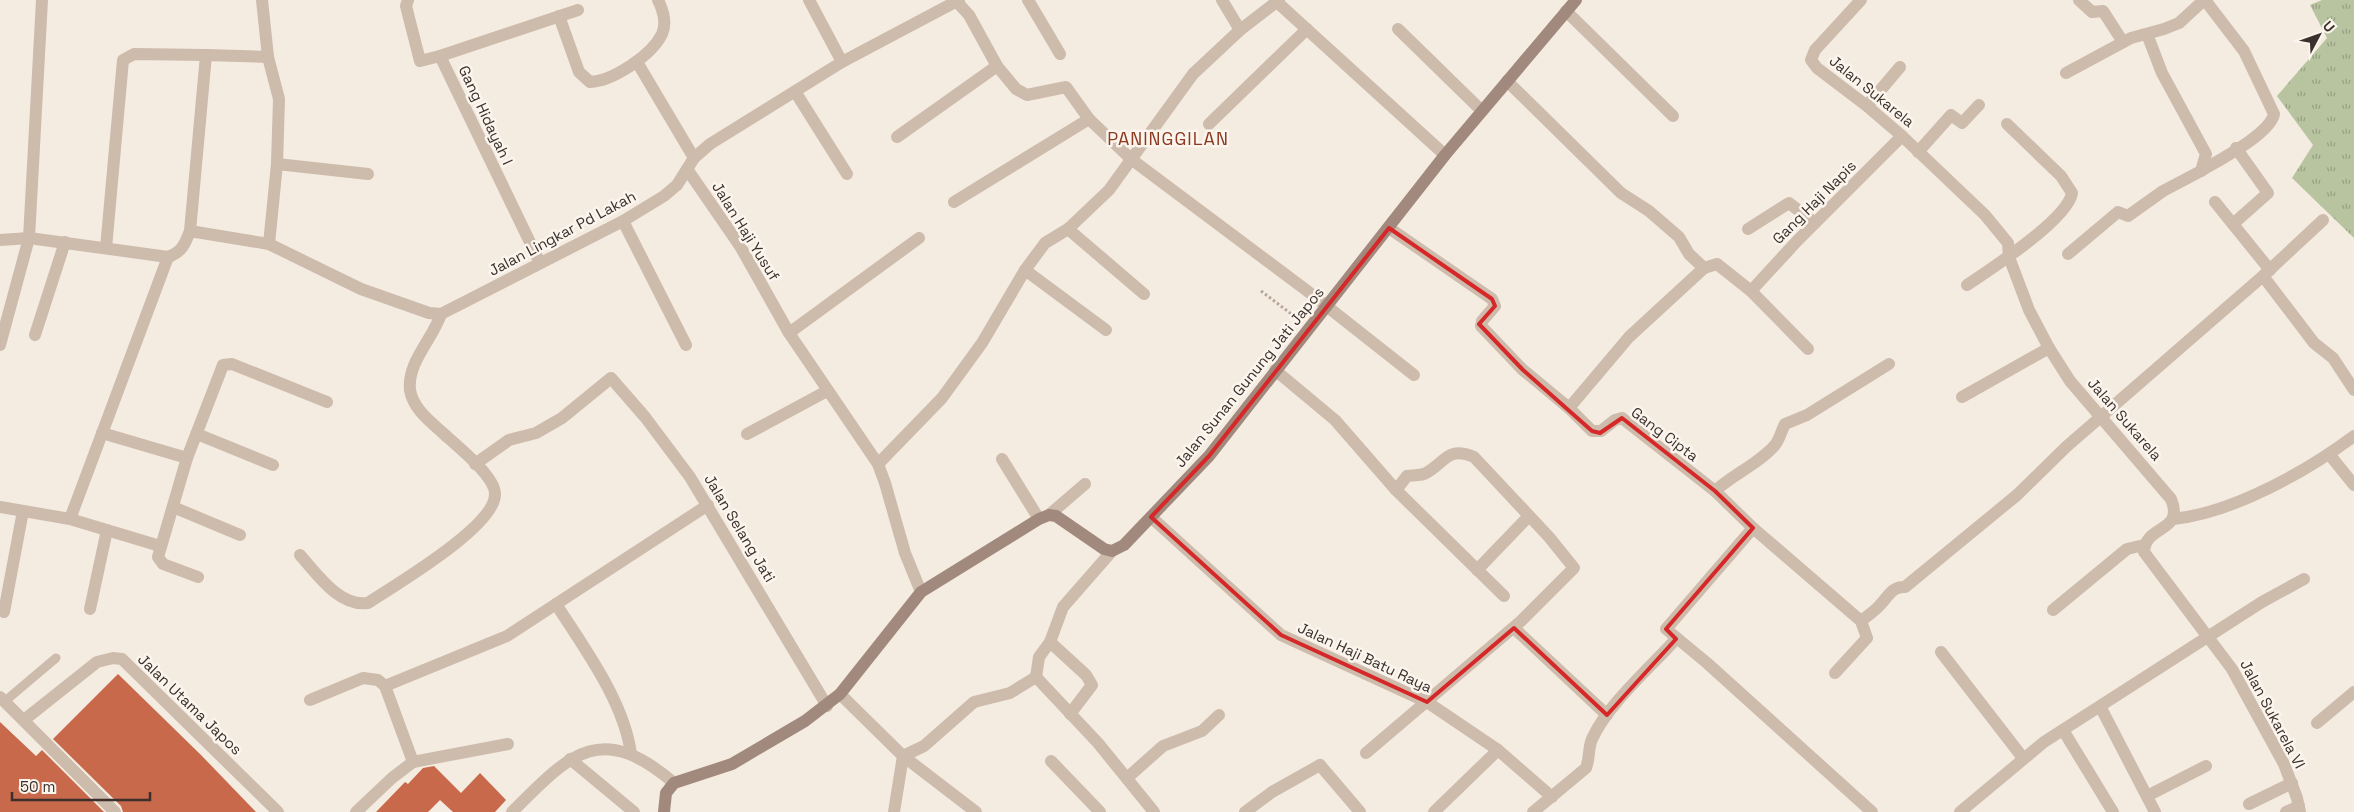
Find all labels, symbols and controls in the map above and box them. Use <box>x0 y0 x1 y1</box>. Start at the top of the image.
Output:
north arrow <box>2294 10 2344 60</box>
text: U <box>2319 17 2339 36</box>
street label: Jalan Sukarela <box>1826 51 1919 131</box>
street label: Gang Hidayah I <box>455 62 517 168</box>
district label: PANINGGILAN <box>1107 127 1229 150</box>
street label: Gang Haji Napis <box>1768 156 1860 248</box>
street label: Jalan Haji Yusuf <box>708 178 784 284</box>
street label: Jalan Lingkar Pd Lakah <box>485 186 639 280</box>
street label: Jalan Sunan Gunung Jati Japos <box>1170 283 1328 471</box>
street label: Jalan Sukarela <box>2084 374 2167 465</box>
street label: Gang Cipta <box>1628 403 1703 466</box>
street label: Jalan Selang Jati <box>700 470 780 586</box>
street label: Jalan Haji Batu Raya <box>1295 618 1435 697</box>
street label: Jalan Utama Japos <box>134 649 246 759</box>
street label: Jalan Sukarela VI <box>2236 656 2310 772</box>
scale bar <box>12 770 150 802</box>
text: 50 m <box>20 777 55 796</box>

